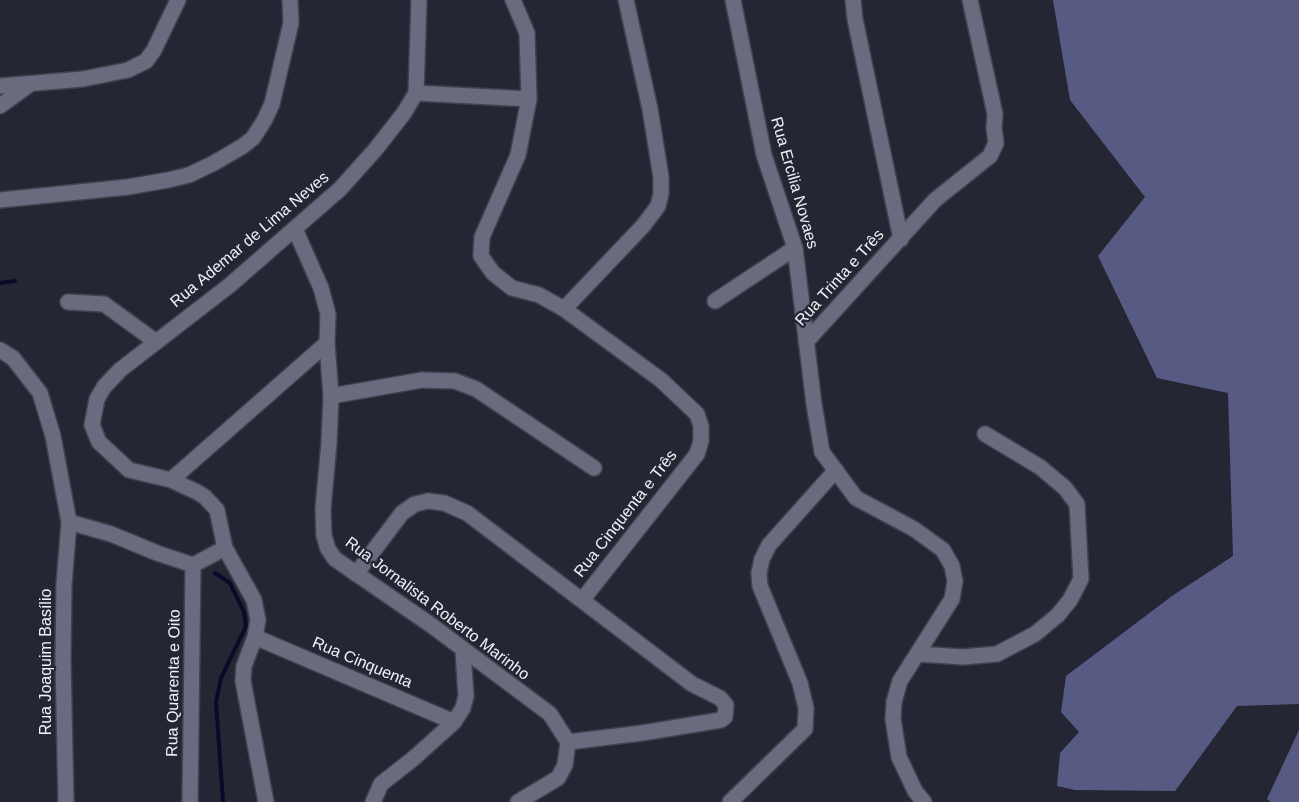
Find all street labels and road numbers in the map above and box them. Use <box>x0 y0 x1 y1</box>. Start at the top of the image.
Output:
street label: Rua Ercilia Novaes <box>766 115 822 251</box>
street label: Rua Ademar de Lima Neves <box>167 168 333 312</box>
street label: Rua Trinta e Três <box>792 226 888 330</box>
street label: Rua Cinquenta e Três <box>570 447 682 581</box>
street label: Rua Jornalista Roberto Marinho <box>341 533 533 685</box>
street label: Rua Joaquim Basílio <box>37 589 57 735</box>
street label: Rua Quarenta e Oito <box>163 609 185 757</box>
street label: Rua Cinquenta <box>309 633 415 693</box>

